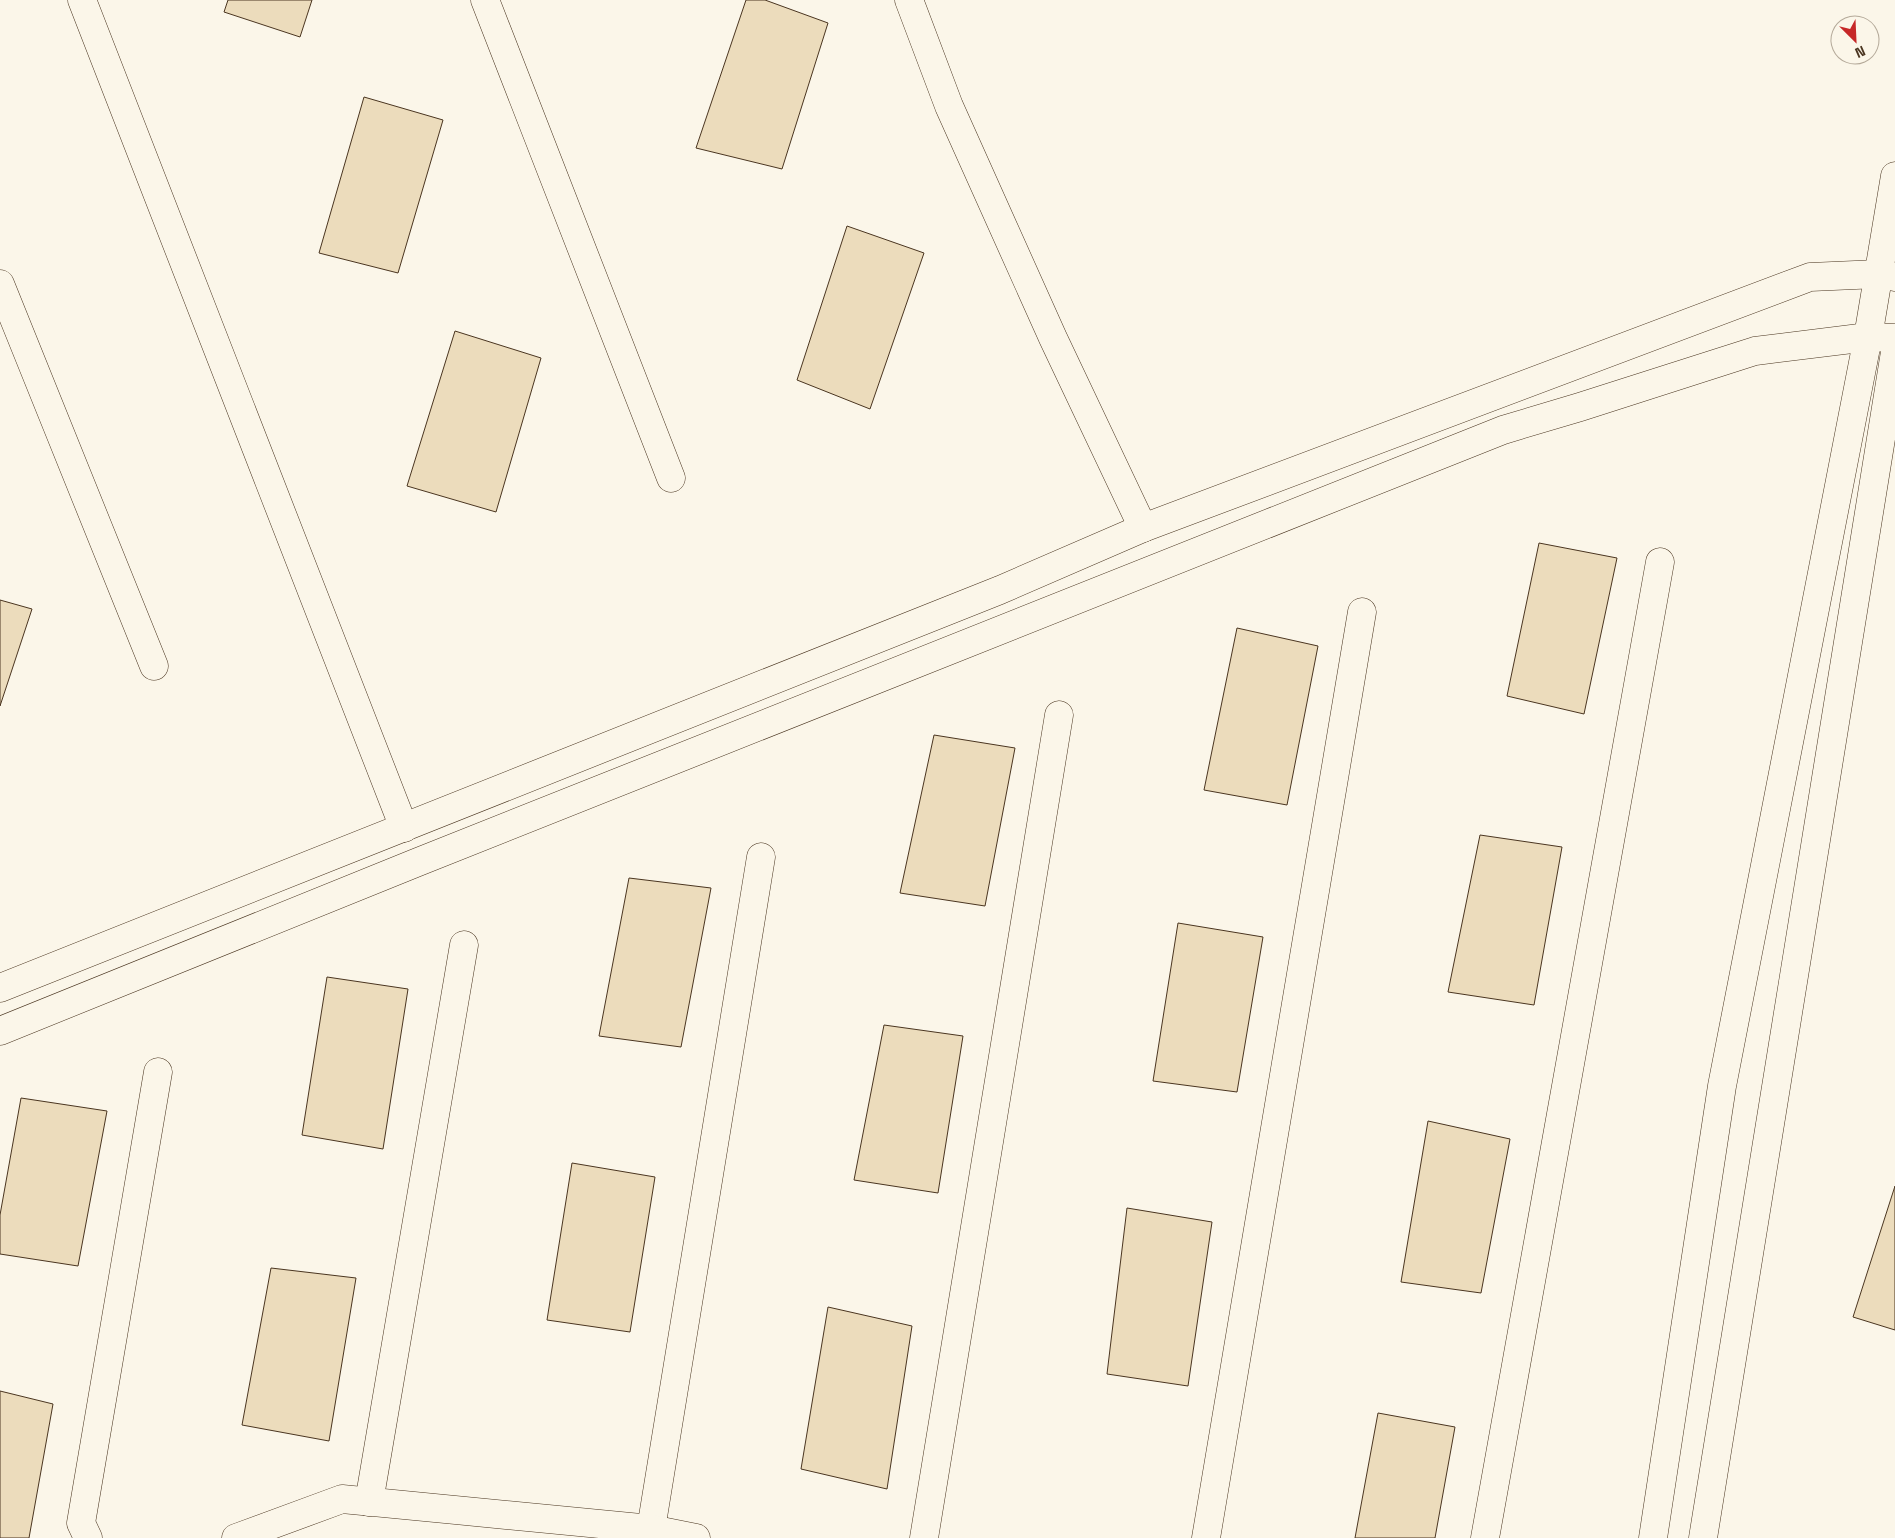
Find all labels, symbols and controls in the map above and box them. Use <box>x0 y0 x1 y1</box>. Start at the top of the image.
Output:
north arrow <box>1830 15 1880 65</box>
text: N <box>1852 42 1868 62</box>

